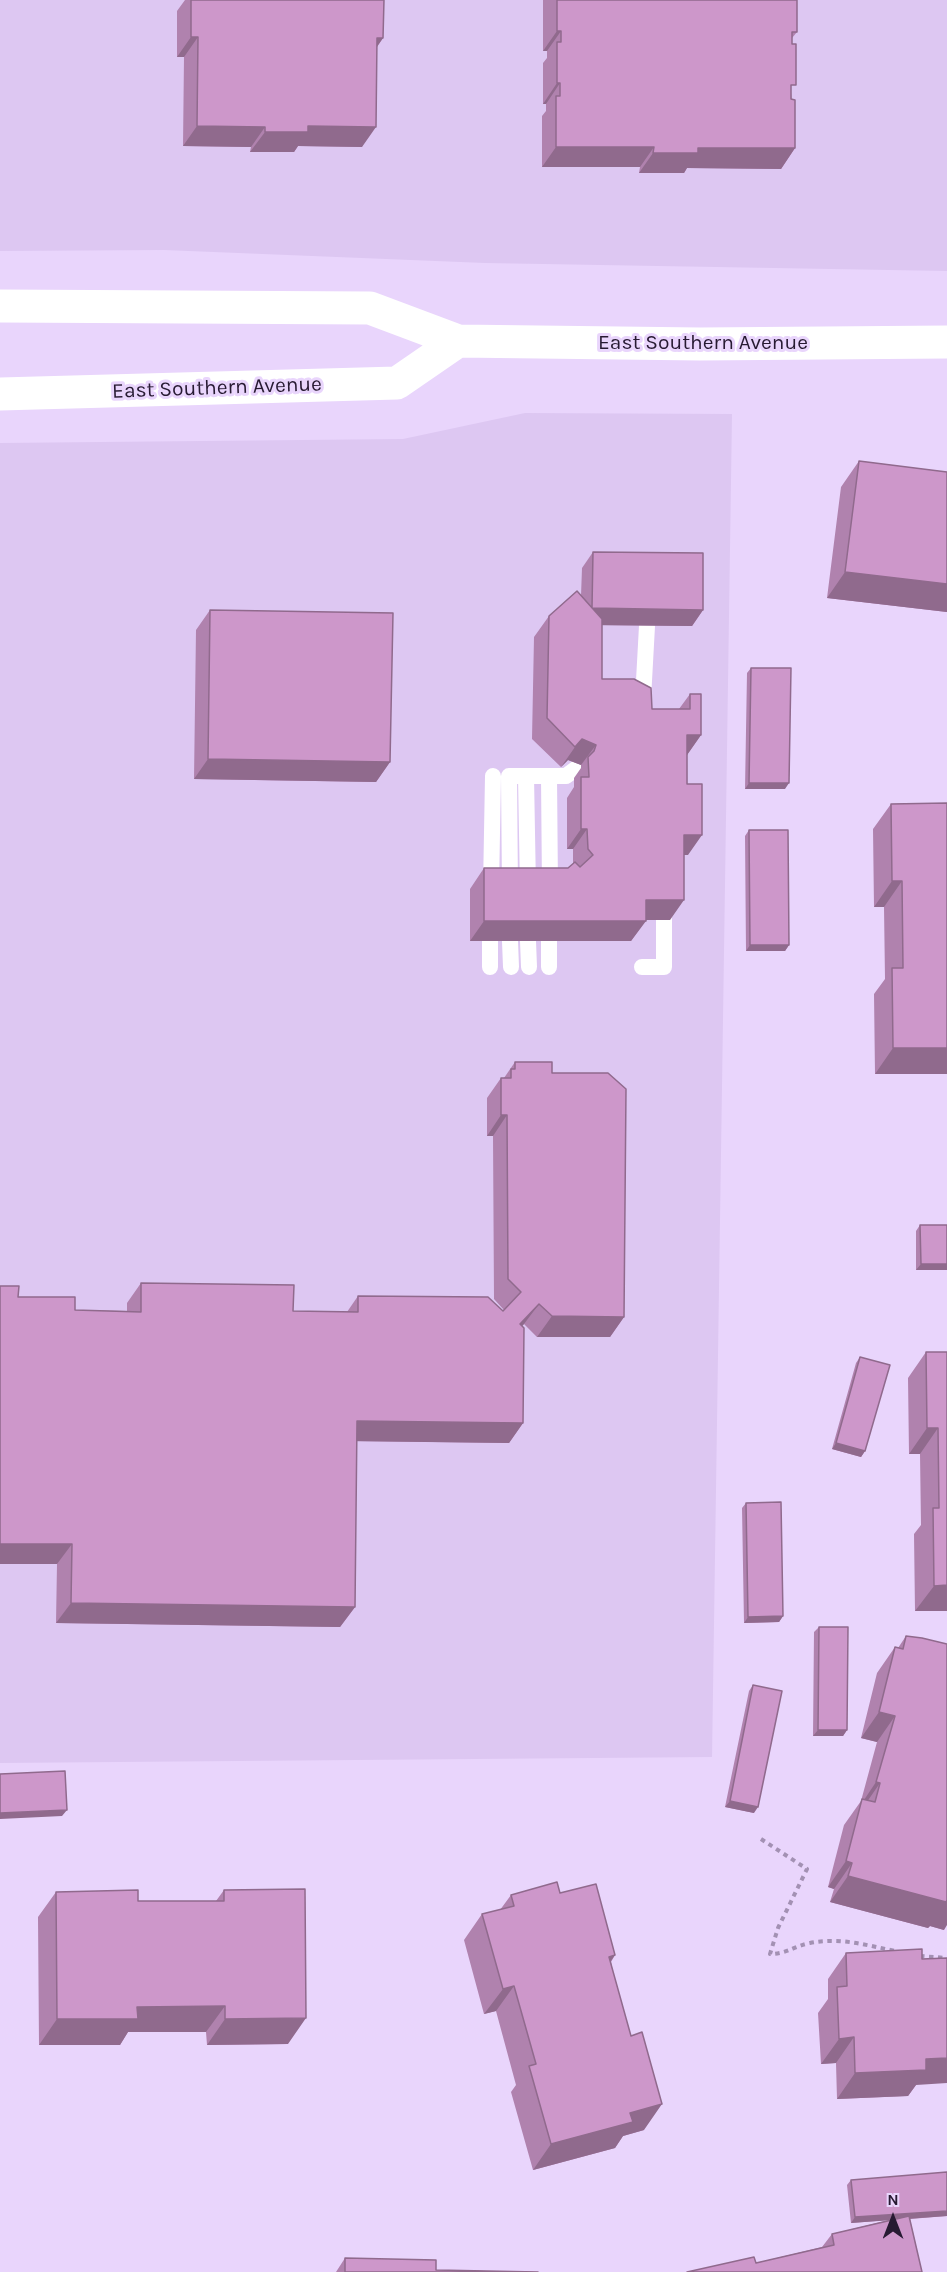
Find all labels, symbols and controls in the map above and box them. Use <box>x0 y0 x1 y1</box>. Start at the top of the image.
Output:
street label: East Southern Avenue <box>598 330 808 356</box>
street label: East Southern Avenue <box>112 372 322 404</box>
north arrow <box>863 2188 923 2248</box>
text: N <box>887 2190 899 2209</box>

